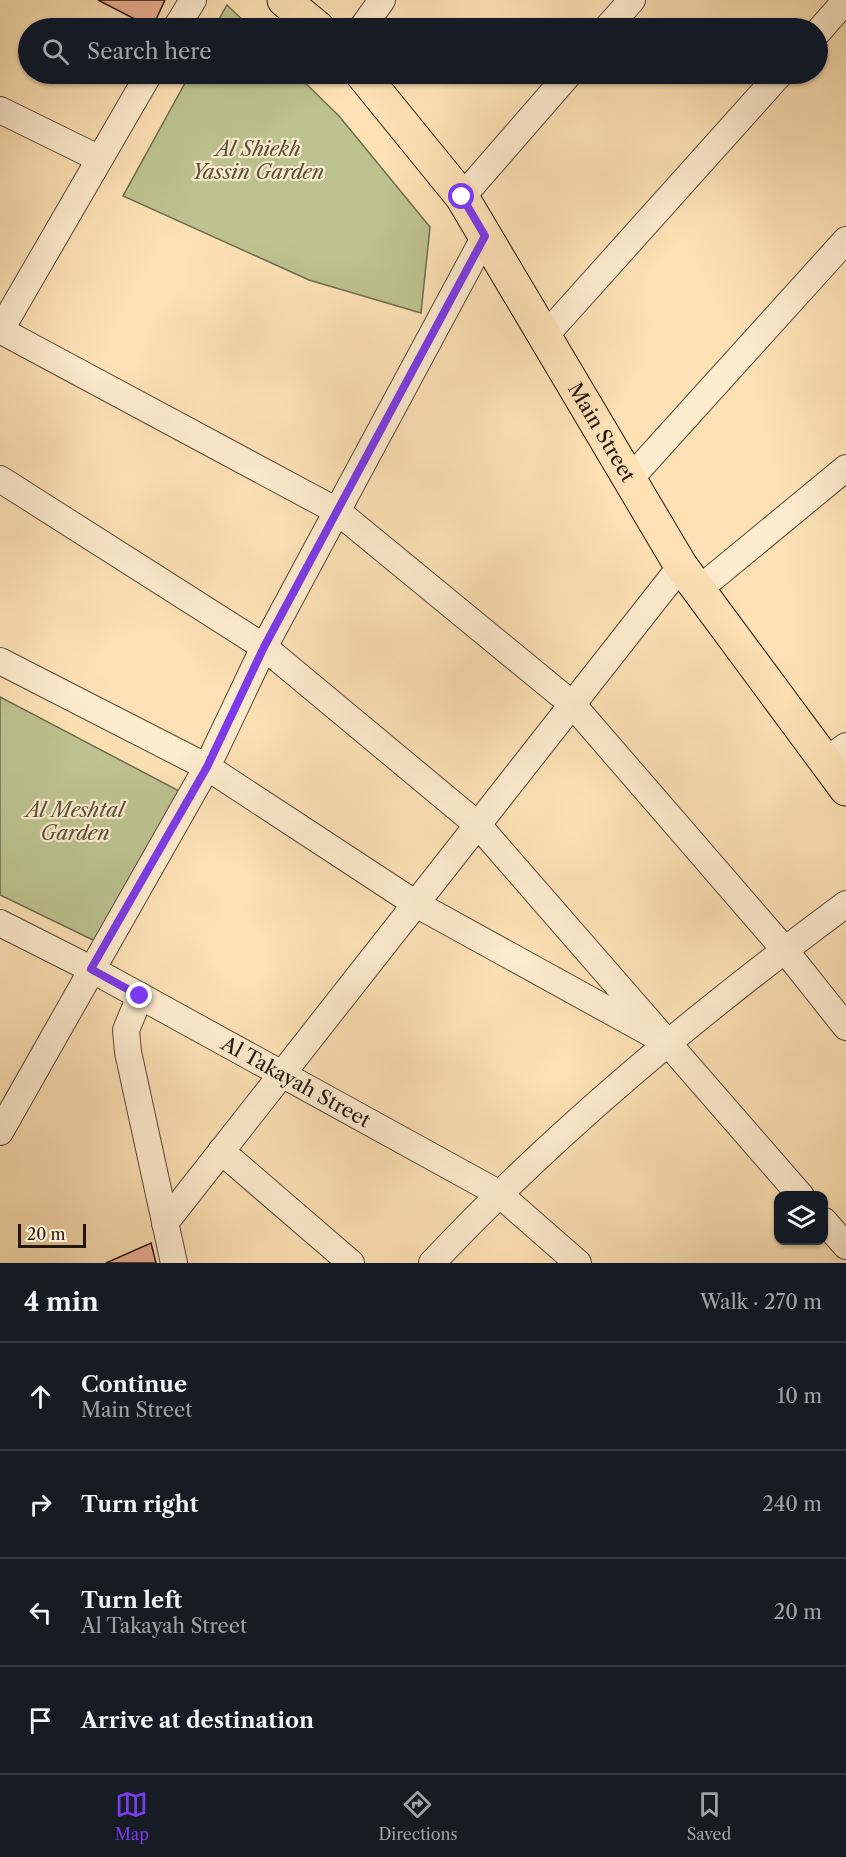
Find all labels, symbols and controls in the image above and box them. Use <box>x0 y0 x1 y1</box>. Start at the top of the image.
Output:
search box <box>18 18 828 84</box>
icon: search <box>39 35 72 68</box>
text: Search here <box>87 38 212 65</box>
park label: Al Shiekh Yassin Garden <box>192 137 324 184</box>
route start <box>448 183 474 209</box>
street label: Main Street <box>563 378 640 486</box>
park label: Al Meshtal Garden <box>23 798 127 845</box>
route end <box>126 982 152 1008</box>
street label: Al Takayah Street <box>217 1031 375 1132</box>
map controls <box>774 1191 828 1245</box>
button: layers <box>774 1191 828 1245</box>
scale bar <box>18 1221 86 1248</box>
text: 20 m <box>27 1224 66 1244</box>
text: 4 min <box>24 1286 99 1318</box>
text: Walk · 270 m <box>700 1290 822 1314</box>
text: Continue <box>81 1371 187 1398</box>
icon: ahead <box>24 1380 57 1413</box>
text: 10 m <box>777 1384 822 1408</box>
text: Main Street <box>81 1398 192 1422</box>
icon: right <box>24 1488 57 1521</box>
text: Turn right <box>81 1491 199 1518</box>
text: 240 m <box>762 1492 822 1516</box>
text: Turn left <box>81 1587 182 1614</box>
icon: left <box>24 1596 57 1629</box>
text: 20 m <box>774 1600 822 1624</box>
text: Al Takayah Street <box>81 1614 247 1638</box>
icon: arrive <box>24 1704 57 1737</box>
text: Arrive at destination <box>81 1707 314 1734</box>
tab: Map <box>115 1788 149 1844</box>
tab: Directions <box>378 1788 457 1844</box>
tab: Saved <box>687 1788 731 1844</box>

